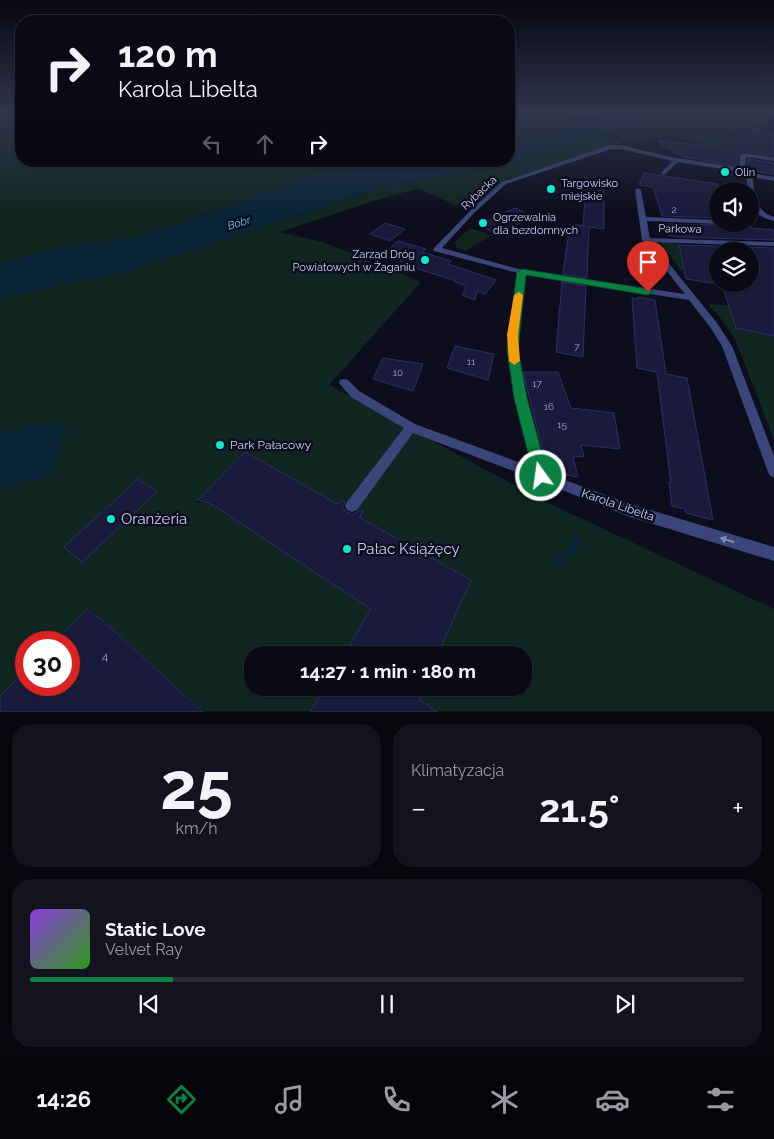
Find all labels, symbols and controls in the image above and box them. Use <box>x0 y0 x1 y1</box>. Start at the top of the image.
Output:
text: 120 m <box>118 34 218 75</box>
icon: right <box>35 35 100 100</box>
text: Karola Libelta <box>118 76 258 102</box>
icon: left <box>198 130 226 158</box>
icon: ahead <box>251 130 279 158</box>
icon: right <box>304 130 332 158</box>
marker: Olin <box>719 166 731 178</box>
place label: Olin <box>735 166 755 179</box>
street label: Rybacka <box>459 173 499 213</box>
place label: Targowisko miejskie <box>561 177 619 203</box>
map controls <box>709 182 759 292</box>
button: sound <box>709 182 759 232</box>
marker: Targowisko miejskie <box>545 183 557 195</box>
house number: 2 <box>671 204 677 215</box>
place label: Ogrzewalnia dla bezdomnych <box>493 211 578 237</box>
water label: Bóbr <box>226 213 253 233</box>
marker: Ogrzewalnia dla bezdomnych <box>477 217 489 229</box>
street label: Parkowa <box>658 222 702 236</box>
pin <box>627 241 669 292</box>
button: layers <box>709 242 759 292</box>
place label: Zarząd Dróg Powiatowych w Żaganiu <box>293 248 415 274</box>
icon: arrive <box>634 248 662 276</box>
marker: Zarząd Dróg Powiatowych w Żaganiu <box>419 254 431 266</box>
house number: 7 <box>574 341 580 352</box>
house number: 11 <box>467 356 476 367</box>
house number: 10 <box>393 367 403 378</box>
house number: 17 <box>532 378 542 389</box>
house number: 16 <box>544 401 554 412</box>
house number: 15 <box>557 419 567 430</box>
place label: Park Pałacowy <box>230 438 312 452</box>
marker: Park Pałacowy <box>214 439 226 451</box>
position arrow <box>514 449 566 501</box>
street label: Karola Libelta <box>580 486 656 524</box>
place label: Oranżeria <box>121 510 187 528</box>
marker: Oranżeria <box>105 513 117 525</box>
one-way arrow <box>720 536 735 543</box>
place label: Pałac Książęcy <box>357 540 460 558</box>
marker: Pałac Książęcy <box>341 543 353 555</box>
speed limit sign: 30 <box>15 631 80 696</box>
house number: 4 <box>102 649 109 663</box>
text: 14:27 · 1 min · 180 m <box>300 660 476 682</box>
text: 25 <box>160 748 233 824</box>
text: Klimatyzacja <box>411 761 504 780</box>
text: 21.5° <box>539 786 620 831</box>
text: − <box>411 792 426 825</box>
text: + <box>732 792 744 825</box>
text: km/h <box>175 819 218 838</box>
text: Static Love <box>105 918 206 940</box>
text: Velvet Ray <box>105 940 183 959</box>
icon: previous <box>135 990 163 1018</box>
icon: pause <box>373 990 401 1018</box>
icon: next <box>611 990 639 1018</box>
icon: directions <box>164 1082 199 1117</box>
icon: music <box>272 1082 307 1117</box>
icon: phone <box>379 1082 414 1117</box>
icon: climate <box>487 1082 522 1117</box>
icon: car <box>595 1082 630 1117</box>
icon: filters <box>703 1082 738 1117</box>
text: 14:26 <box>36 1086 91 1112</box>

